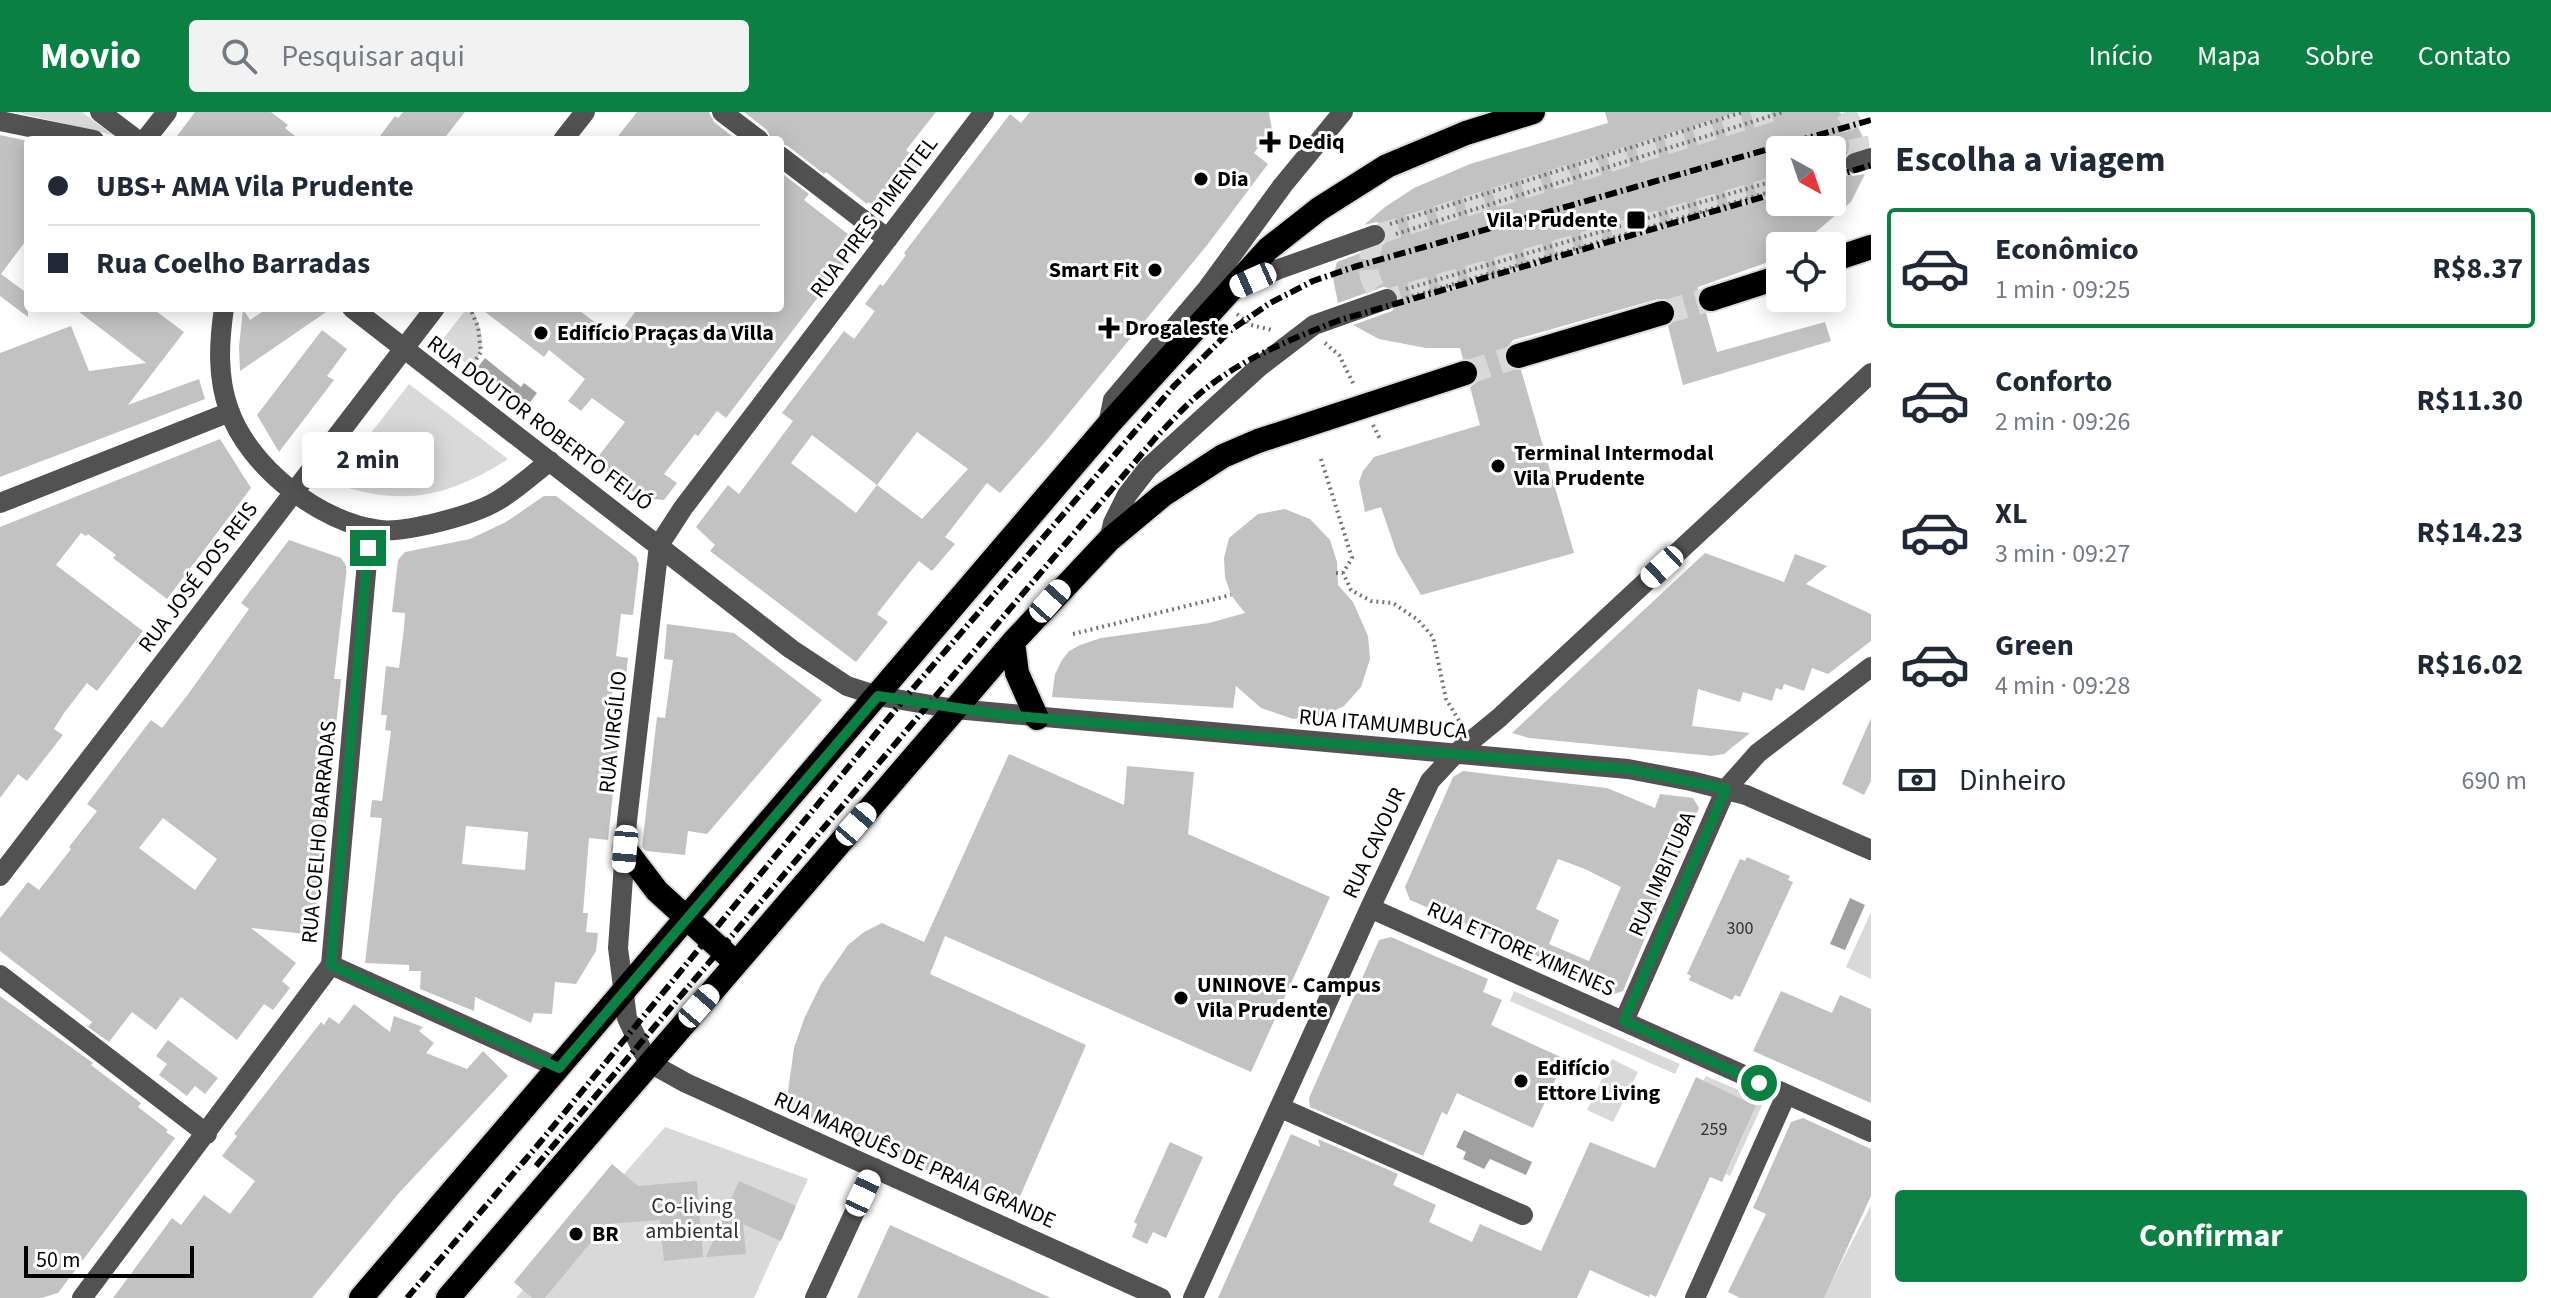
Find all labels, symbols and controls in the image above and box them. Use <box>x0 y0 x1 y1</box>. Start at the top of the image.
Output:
search box <box>189 20 749 92</box>
text: Movio <box>40 29 141 83</box>
icon: search <box>217 34 261 78</box>
text: Pesquisar aqui <box>281 35 465 78</box>
text: Início <box>2089 36 2153 76</box>
text: Mapa <box>2197 36 2261 76</box>
text: Sobre <box>2305 36 2374 76</box>
text: Contato <box>2418 36 2511 76</box>
place label: Dediq <box>1288 126 1345 158</box>
street label: RUA PIRES PIMENTEL <box>802 129 946 305</box>
marker: Dediq <box>1259 131 1281 153</box>
text: Escolha a viagem <box>1895 134 2166 185</box>
north arrow <box>1766 136 1846 216</box>
map controls <box>1766 136 1846 312</box>
place label: Dia <box>1217 163 1249 195</box>
text: UBS+ AMA Vila Prudente <box>96 165 414 208</box>
marker: Dia <box>1192 170 1210 188</box>
place label: Vila Prudente <box>1486 204 1618 236</box>
marker: Vila Prudente <box>1625 209 1647 231</box>
text: Econômico <box>1995 228 2139 271</box>
button: locate <box>1766 232 1846 312</box>
icon: car <box>1899 232 1971 304</box>
text: Rua Coelho Barradas <box>96 242 370 285</box>
text: R$8.37 <box>2432 247 2523 290</box>
place label: Smart Fit <box>1049 254 1140 286</box>
car <box>1226 259 1280 301</box>
marker: Smart Fit <box>1146 261 1164 279</box>
text: 1 min · 09:25 <box>1995 271 2130 308</box>
place label: Drogaleste <box>1125 312 1229 344</box>
place label: Edifício Praças da Villa <box>557 317 774 349</box>
marker: Drogaleste <box>1100 319 1118 337</box>
marker: Edifício Praças da Villa <box>532 324 550 342</box>
street label: RUA DOUTOR ROBERTO FEIJÓ <box>420 327 660 519</box>
text: Conforto <box>1995 360 2112 403</box>
icon: car <box>1899 364 1971 436</box>
text: R$11.30 <box>2416 379 2523 422</box>
text: 2 min · 09:26 <box>1995 403 2130 440</box>
callout: 2 min <box>302 432 434 488</box>
place label: Terminal Intermodal Vila Prudente <box>1513 437 1714 494</box>
text: 2 min <box>336 441 400 478</box>
marker: Terminal Intermodal Vila Prudente <box>1489 457 1507 475</box>
text: XL <box>1995 492 2028 535</box>
street label: RUA JOSÉ DOS REIS <box>131 495 265 659</box>
icon: car <box>1899 496 1971 568</box>
text: R$14.23 <box>2416 511 2523 554</box>
route end <box>350 530 386 566</box>
text: 3 min · 09:27 <box>1995 535 2130 572</box>
car <box>1636 542 1688 592</box>
car <box>1025 575 1075 627</box>
text: Green <box>1995 624 2074 667</box>
icon: car <box>1899 628 1971 700</box>
text: R$16.02 <box>2416 643 2523 686</box>
text: 4 min · 09:28 <box>1995 667 2130 704</box>
street label: RUA VIRGÍLIO <box>591 669 635 795</box>
street label: RUA ITAMUMBUCA <box>1297 701 1469 747</box>
street label: RUA COELHO BARRADAS <box>293 719 345 945</box>
icon: cash <box>1895 758 1939 802</box>
text: Dinheiro <box>1959 759 2066 802</box>
text: 690 m <box>2461 762 2527 799</box>
street label: RUA CAVOUR <box>1334 782 1414 904</box>
car <box>831 798 881 850</box>
street label: RUA IMBITUBA <box>1620 806 1704 942</box>
car <box>611 824 639 874</box>
street label: RUA ETTORE XIMENES <box>1422 893 1620 1005</box>
house number: 300 <box>1727 916 1753 941</box>
place label: UNINOVE - Campus Vila Prudente <box>1196 969 1381 1026</box>
car <box>674 980 724 1032</box>
marker: UNINOVE - Campus Vila Prudente <box>1172 989 1190 1007</box>
place label: Edifício Ettore Living <box>1537 1052 1661 1109</box>
route start <box>1741 1065 1777 1101</box>
marker: Edifício Ettore Living <box>1512 1072 1530 1090</box>
street label: RUA MARQUÊS DE PRAIA GRANDE <box>769 1083 1061 1237</box>
house number: 259 <box>1701 1117 1727 1142</box>
car <box>842 1166 884 1220</box>
park label: Co-living ambiental <box>645 1190 739 1247</box>
button: Confirmar <box>1895 1190 2527 1282</box>
place label: BR <box>592 1218 619 1250</box>
marker: BR <box>567 1225 585 1243</box>
scale bar <box>24 1242 194 1278</box>
text: 50 m <box>36 1244 81 1276</box>

